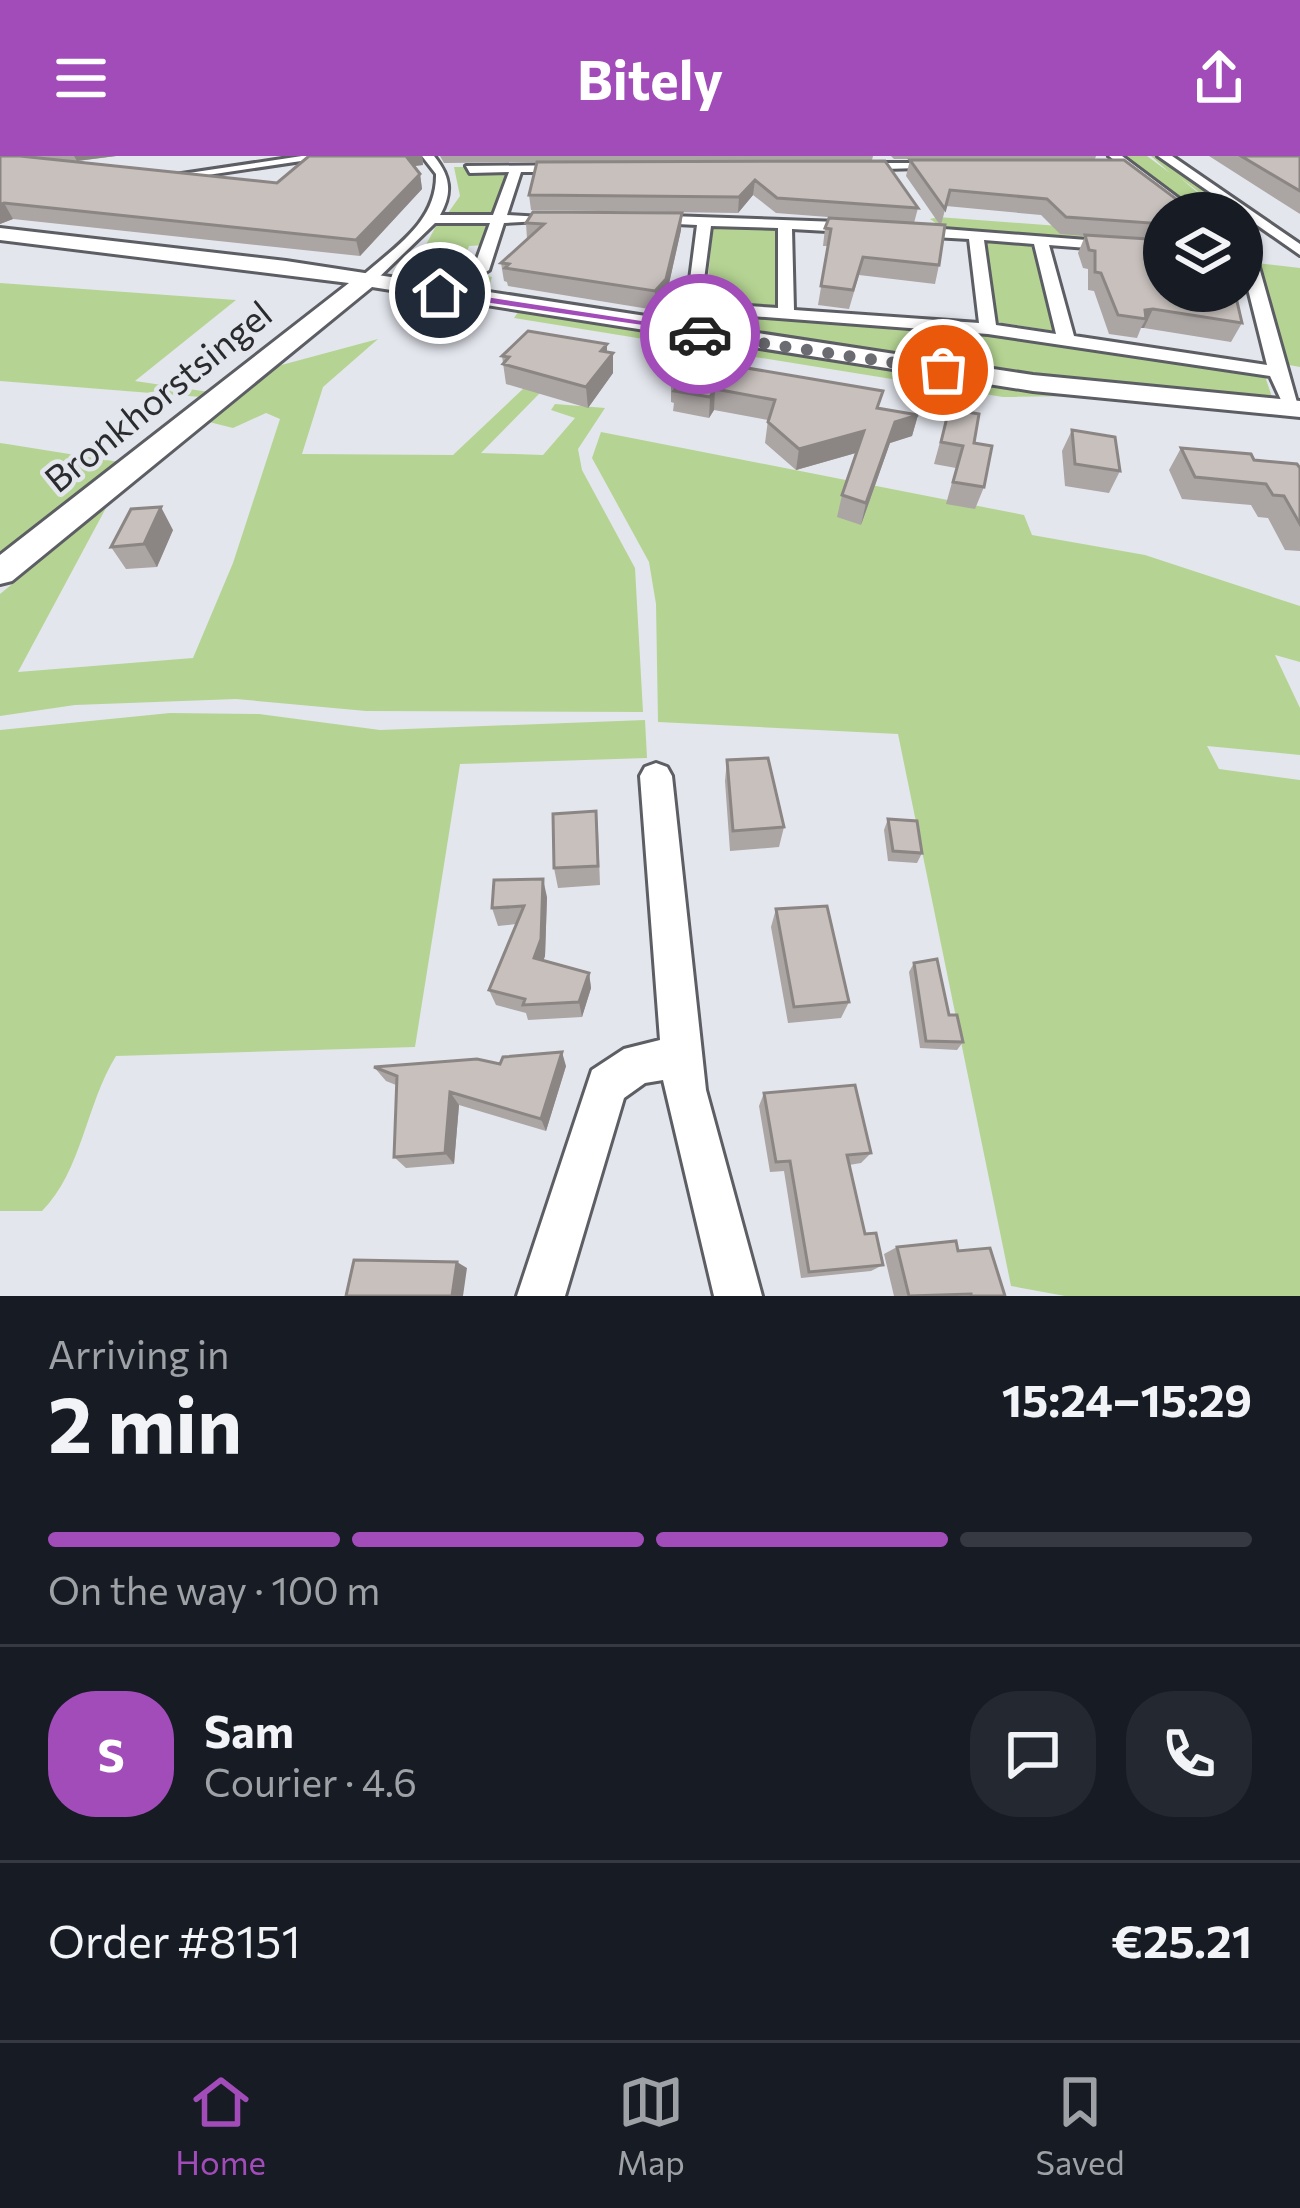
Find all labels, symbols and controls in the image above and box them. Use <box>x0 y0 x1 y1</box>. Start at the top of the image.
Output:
icon: menu <box>48 45 114 111</box>
text: Bitely <box>577 45 723 111</box>
icon: share <box>1186 45 1252 111</box>
map controls <box>1143 192 1263 312</box>
button: layers <box>1143 192 1263 312</box>
pin <box>389 242 491 344</box>
icon: home <box>407 260 473 326</box>
courier <box>640 274 760 394</box>
street label: Bronkhorstsingel <box>35 290 279 500</box>
icon: car <box>667 301 733 367</box>
pin <box>892 319 994 421</box>
icon: bag <box>910 337 976 403</box>
text: Arriving in <box>48 1329 229 1377</box>
text: 15:24–15:29 <box>1002 1371 1252 1426</box>
text: 2 min <box>48 1374 242 1469</box>
text: On the way · 100 m <box>48 1565 380 1613</box>
button: chat <box>970 1691 1096 1817</box>
button: phone <box>1126 1691 1252 1817</box>
text: Sam <box>204 1702 294 1757</box>
text: S <box>97 1726 125 1781</box>
text: Courier · 4.6 <box>204 1757 417 1805</box>
text: Order #8151 <box>48 1912 301 1967</box>
text: €25.21 <box>1111 1912 1252 1967</box>
tab: Home <box>175 2069 266 2182</box>
tab: Map <box>617 2069 685 2182</box>
tab: Saved <box>1036 2069 1125 2182</box>

